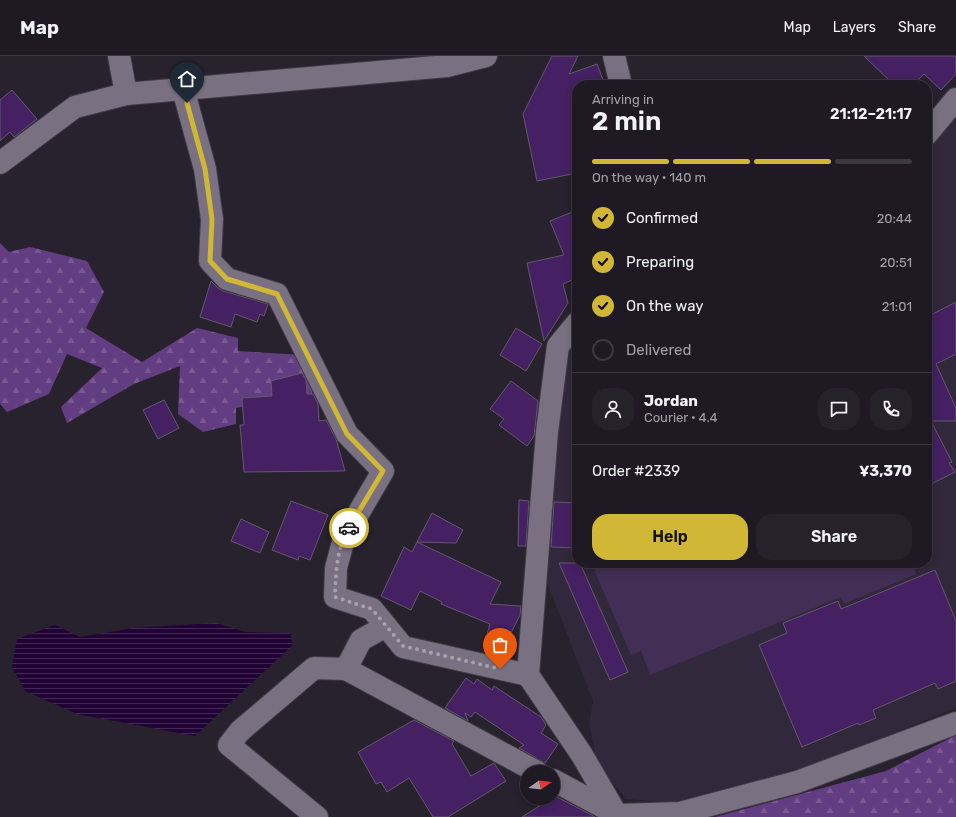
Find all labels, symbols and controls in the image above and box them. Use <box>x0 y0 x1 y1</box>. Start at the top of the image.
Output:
text: Map <box>20 16 59 39</box>
text: Map <box>784 19 811 36</box>
text: Layers <box>833 19 876 36</box>
text: Share <box>898 19 936 36</box>
pin <box>170 62 204 103</box>
icon: home <box>176 68 198 90</box>
text: Arriving in <box>592 92 654 107</box>
text: 21:12–21:17 <box>830 105 912 123</box>
text: 2 min <box>592 106 661 137</box>
text: On the way · 140 m <box>592 170 706 185</box>
icon: check <box>592 207 614 229</box>
text: Confirmed <box>626 209 698 227</box>
text: 20:44 <box>877 211 912 226</box>
icon: check <box>592 251 614 273</box>
text: Preparing <box>626 253 694 271</box>
text: 20:51 <box>880 255 912 270</box>
icon: check <box>592 295 614 317</box>
text: On the way <box>626 297 704 315</box>
text: 21:01 <box>882 299 912 314</box>
text: Delivered <box>626 341 691 359</box>
button: person <box>592 388 634 430</box>
button: chat <box>818 388 860 430</box>
button: phone <box>870 388 912 430</box>
text: Jordan <box>644 392 698 410</box>
text: Courier · 4.4 <box>644 410 718 425</box>
text: Order #2339 <box>592 462 680 480</box>
text: ¥3,370 <box>859 462 912 480</box>
courier <box>329 508 369 548</box>
button: Help <box>592 514 748 560</box>
button: Share <box>756 514 912 560</box>
icon: car <box>338 517 360 539</box>
pin <box>483 628 517 669</box>
icon: bag <box>489 634 511 656</box>
north arrow <box>520 765 560 805</box>
map controls <box>520 765 560 805</box>

